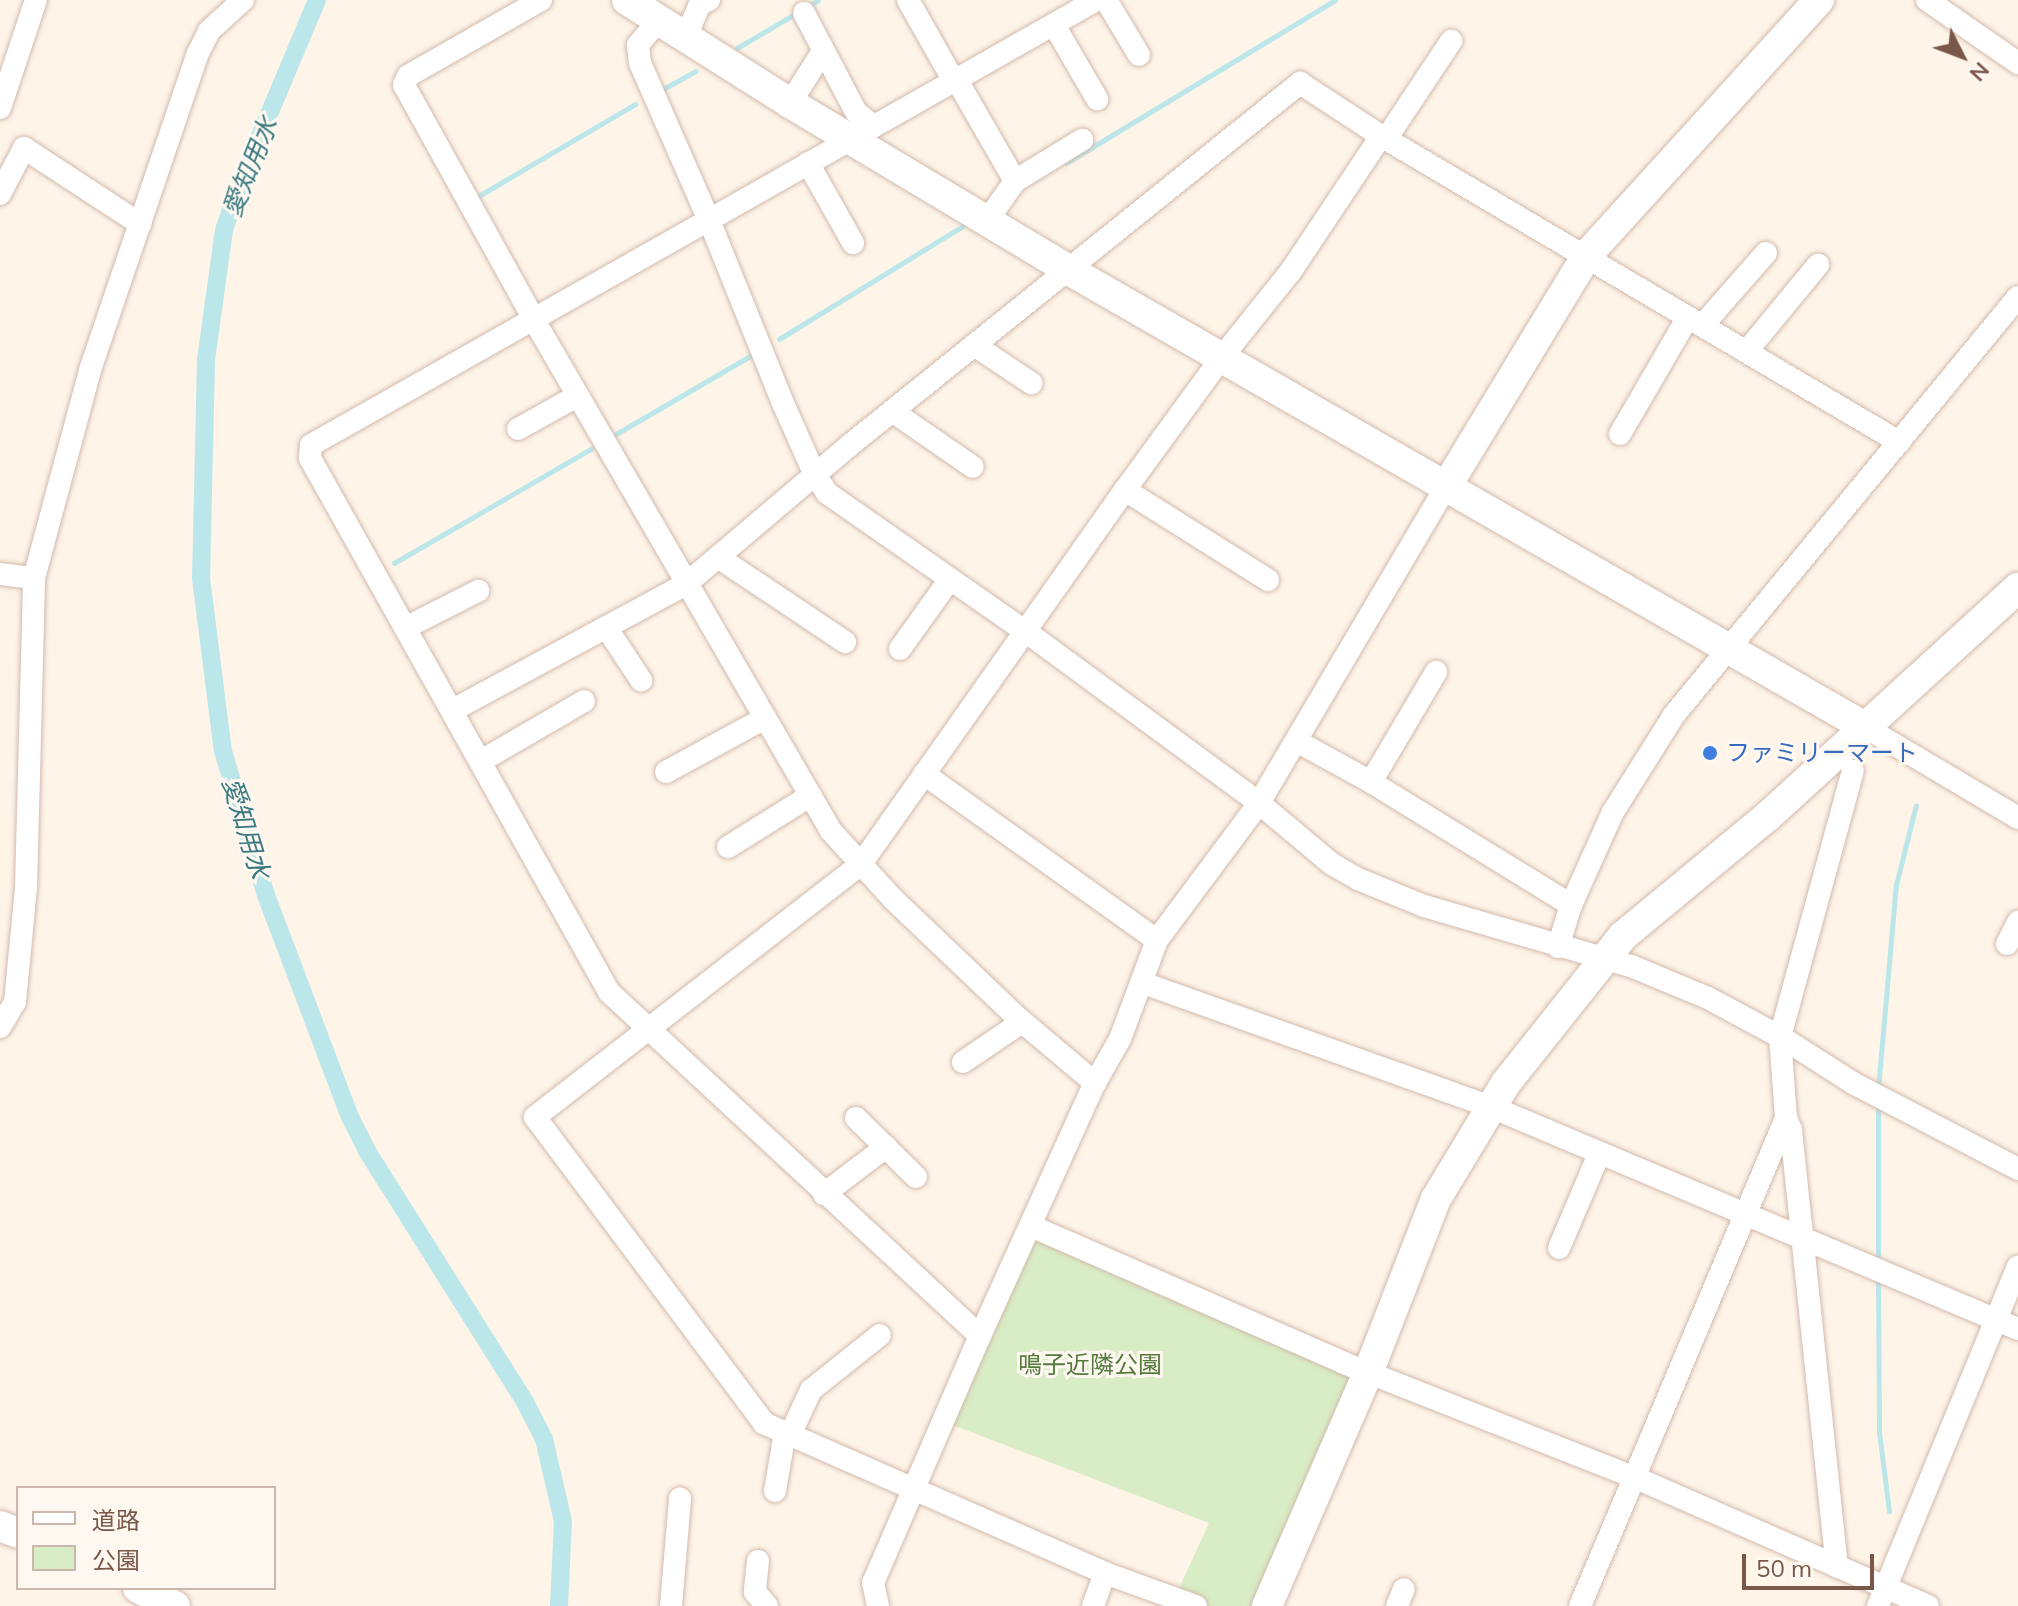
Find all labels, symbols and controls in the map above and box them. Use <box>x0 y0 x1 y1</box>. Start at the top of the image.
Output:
north arrow <box>1922 16 2002 96</box>
text: N <box>1964 57 1996 88</box>
water label: 愛知用水 <box>216 113 284 221</box>
place label: ファミリーマート <box>1726 739 1918 767</box>
marker: ファミリーマート <box>1701 744 1719 762</box>
water label: 愛知用水 <box>216 774 276 882</box>
park label: 鳴子近隣公園 <box>1018 1351 1162 1379</box>
legend <box>16 1486 276 1590</box>
text: 道路 <box>92 1505 140 1535</box>
scale bar <box>1746 1538 1878 1588</box>
text: 公園 <box>92 1545 140 1575</box>
text: 50 m <box>1756 1553 1812 1583</box>

